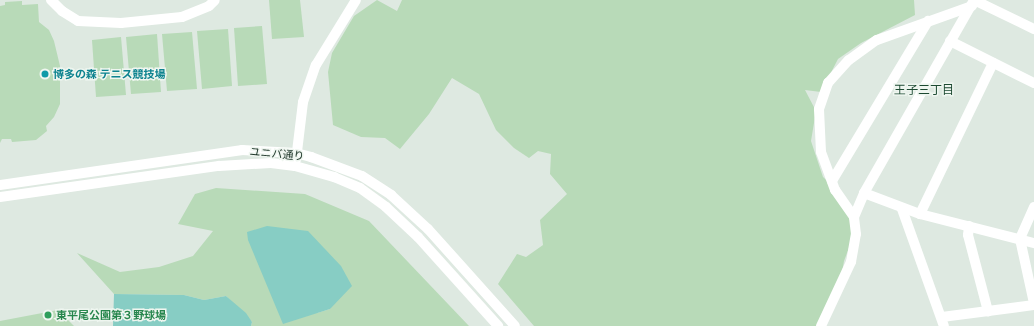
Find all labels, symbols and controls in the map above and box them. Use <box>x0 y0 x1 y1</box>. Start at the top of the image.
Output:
place label: 博多の森 テニス競技場 <box>53 67 166 81</box>
marker: 博多の森 テニス競技場 <box>40 69 50 79</box>
district label: 王子三丁目 <box>894 83 954 97</box>
street label: ユニバ通り <box>249 145 305 163</box>
place label: 東平尾公園第３野球場 <box>56 308 166 322</box>
marker: 東平尾公園第３野球場 <box>43 310 53 320</box>

